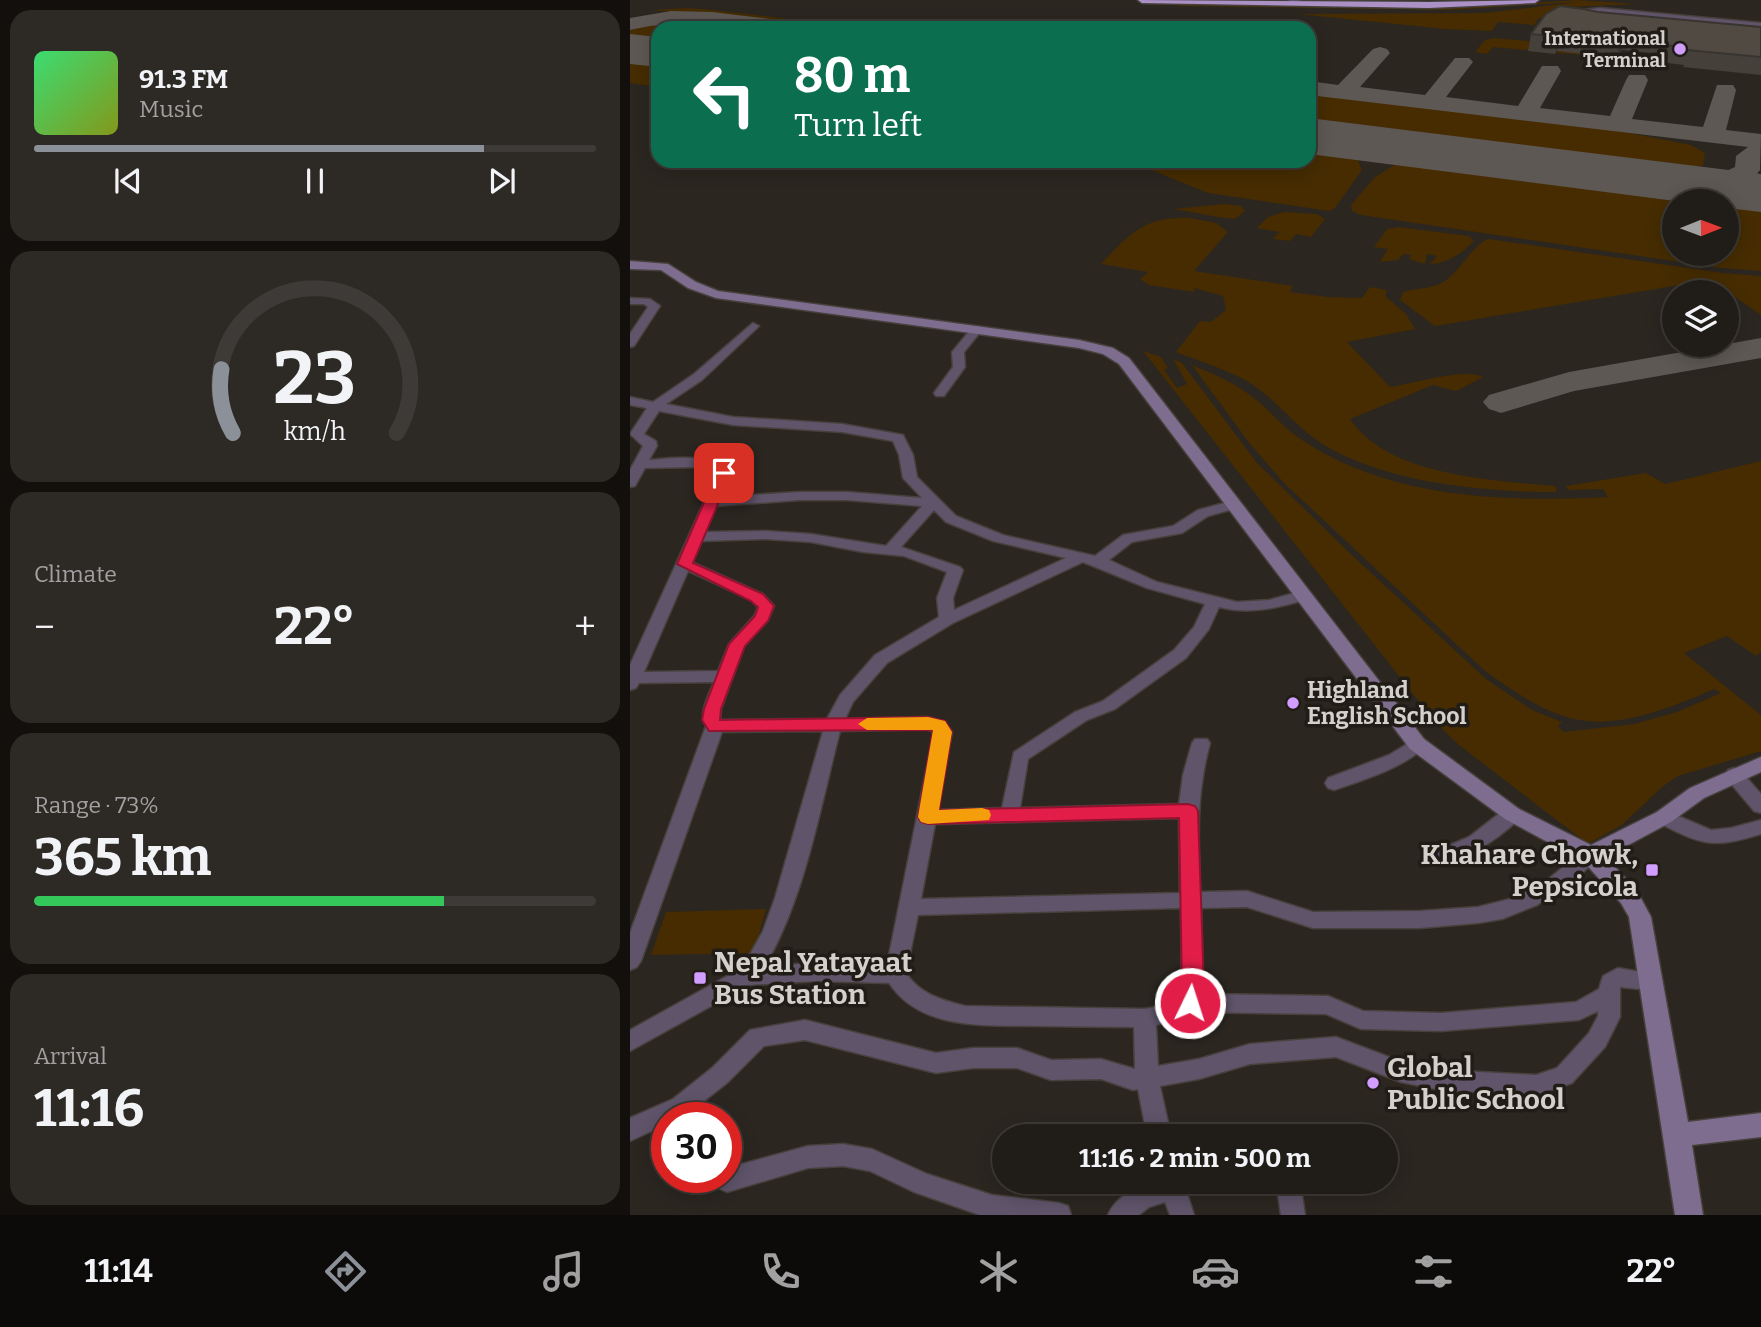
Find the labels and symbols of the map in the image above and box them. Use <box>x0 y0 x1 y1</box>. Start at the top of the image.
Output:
place label: International Terminal <box>1544 27 1666 72</box>
marker: International Terminal <box>1672 41 1688 57</box>
north arrow <box>1662 189 1740 266</box>
pin <box>694 443 754 503</box>
place label: Highland English School <box>1307 676 1467 730</box>
marker: Highland English School <box>1285 695 1301 711</box>
place label: Khahare Chowk, Pepsicola <box>1420 838 1638 903</box>
marker: Khahare Chowk, Pepsicola <box>1644 862 1660 878</box>
place label: Nepal Yatayaat Bus Station <box>714 946 912 1011</box>
position arrow <box>1153 966 1227 1040</box>
marker: Nepal Yatayaat Bus Station <box>692 970 708 986</box>
place label: Global Public School <box>1387 1051 1565 1116</box>
marker: Global Public School <box>1365 1075 1381 1091</box>
speed limit sign: 30 <box>651 1102 742 1193</box>

